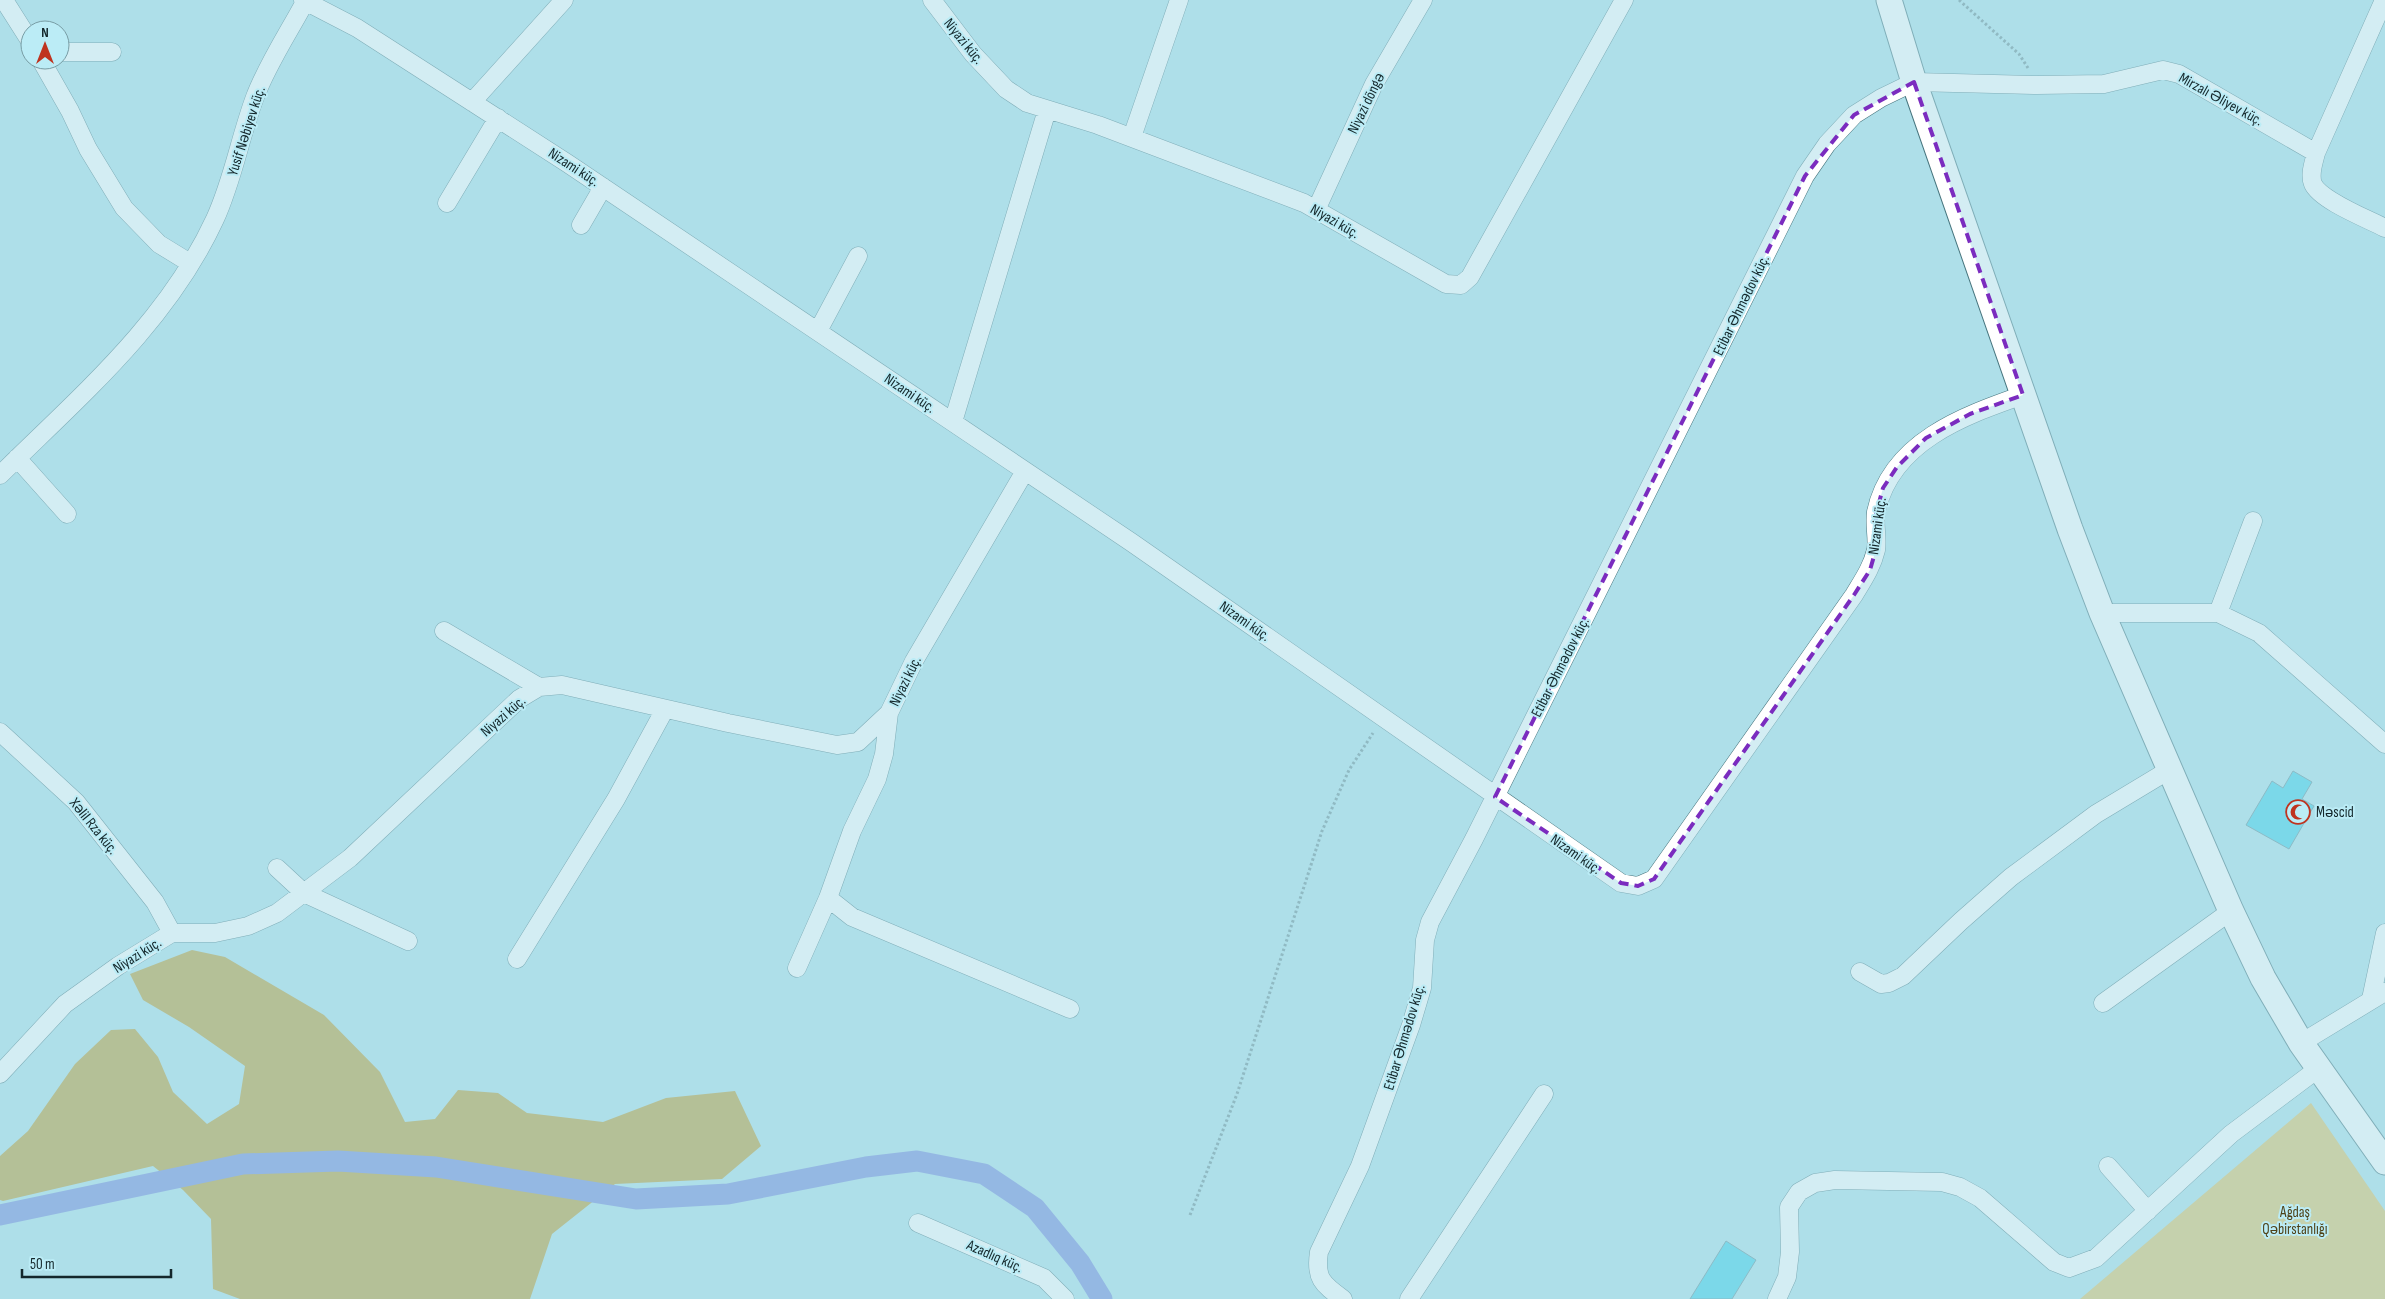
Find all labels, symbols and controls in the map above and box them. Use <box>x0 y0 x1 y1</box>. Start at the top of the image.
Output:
street label: Niyazi küç. <box>939 15 988 68</box>
north arrow <box>20 20 70 70</box>
text: N <box>41 24 49 41</box>
street label: Mirzalı Əliyev küç. <box>2175 69 2266 130</box>
street label: Niyazi döngə <box>1344 70 1389 137</box>
street label: Yusif Nəbiyev küç. <box>223 84 270 178</box>
street label: Nizami küç. <box>544 144 603 191</box>
street label: Niyazi küç. <box>1307 200 1363 243</box>
street label: Etibar Əhmədov küç. <box>1709 252 1774 359</box>
street label: Nizami küç. <box>881 369 939 417</box>
street label: Nizami küç. <box>1864 496 1891 556</box>
street label: Nizami küç. <box>1216 597 1274 646</box>
street label: Etibar Əhmədov küç. <box>1527 614 1594 720</box>
street label: Niyazi küç. <box>885 653 926 709</box>
street label: Niyazi küç. <box>477 692 530 741</box>
street label: Xəlil Rza küç. <box>64 793 122 859</box>
mosque icon: Məscid <box>2285 799 2311 825</box>
place label: Məscid <box>2316 803 2354 822</box>
street label: Nizami küç. <box>1547 830 1605 879</box>
street label: Niyazi küç. <box>110 933 165 978</box>
street label: Etibar Əhmədov küç. <box>1379 982 1430 1092</box>
park label: Ağdaş Qəbirstanlığı <box>2262 1203 2328 1239</box>
street label: Azadlıq küç. <box>963 1235 1026 1277</box>
scale bar <box>22 1246 171 1278</box>
text: 50 m <box>30 1255 55 1274</box>

